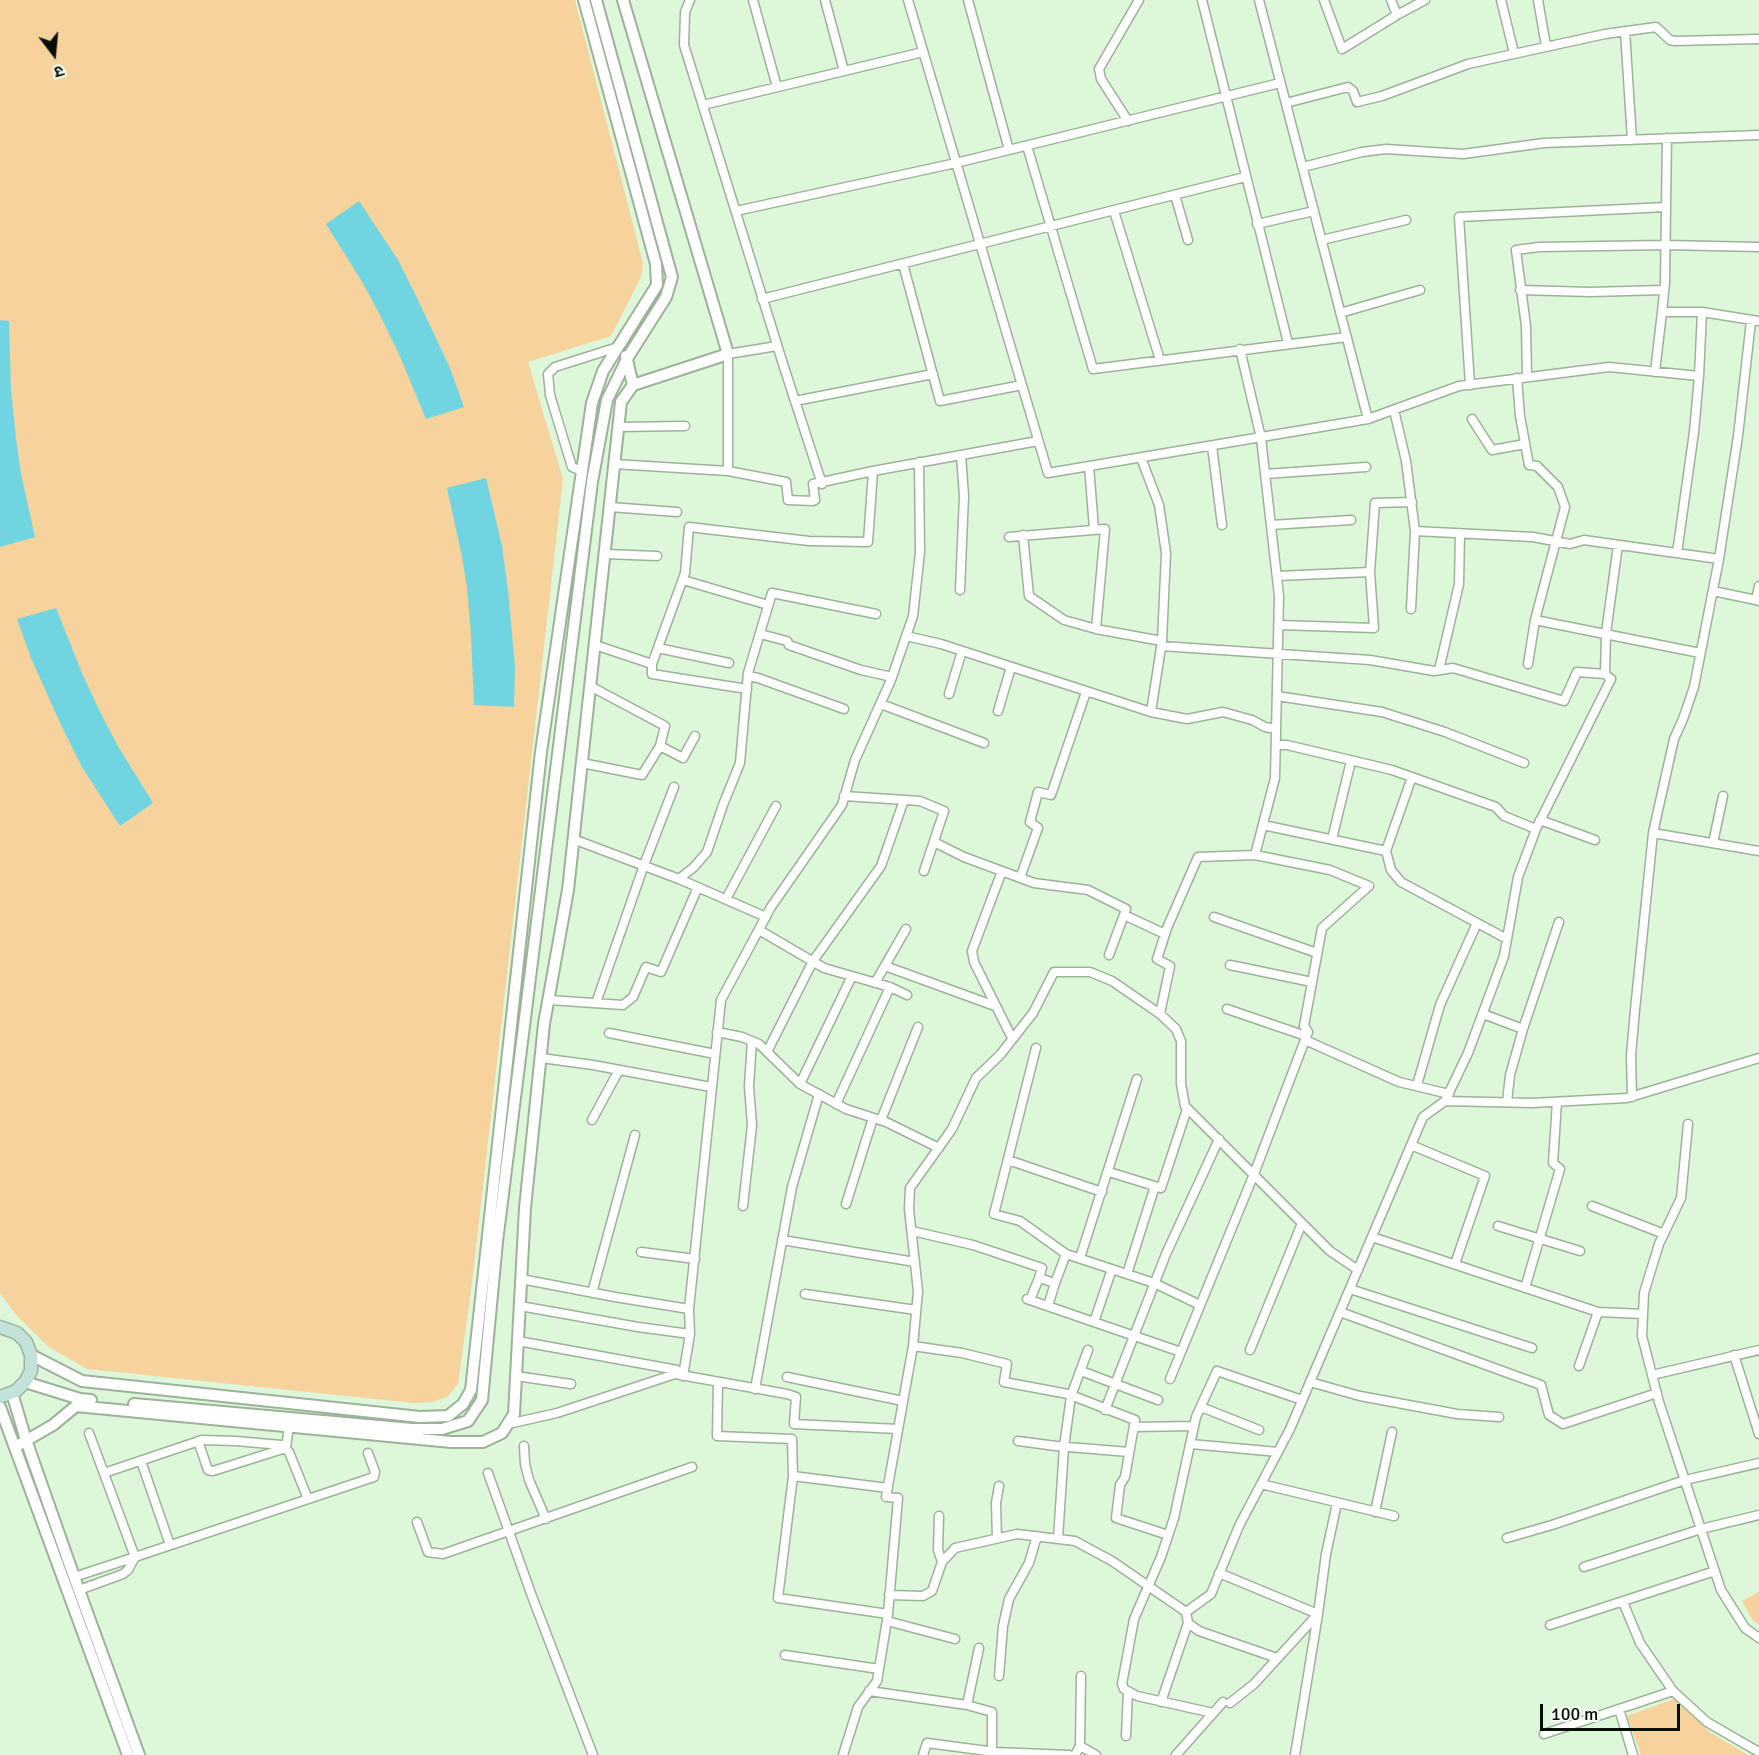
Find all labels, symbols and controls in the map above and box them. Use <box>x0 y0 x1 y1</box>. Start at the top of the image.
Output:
north arrow <box>24 24 84 84</box>
text: उ <box>52 60 66 82</box>
scale bar <box>1543 1692 1682 1730</box>
text: 100 m <box>1551 1703 1598 1725</box>

